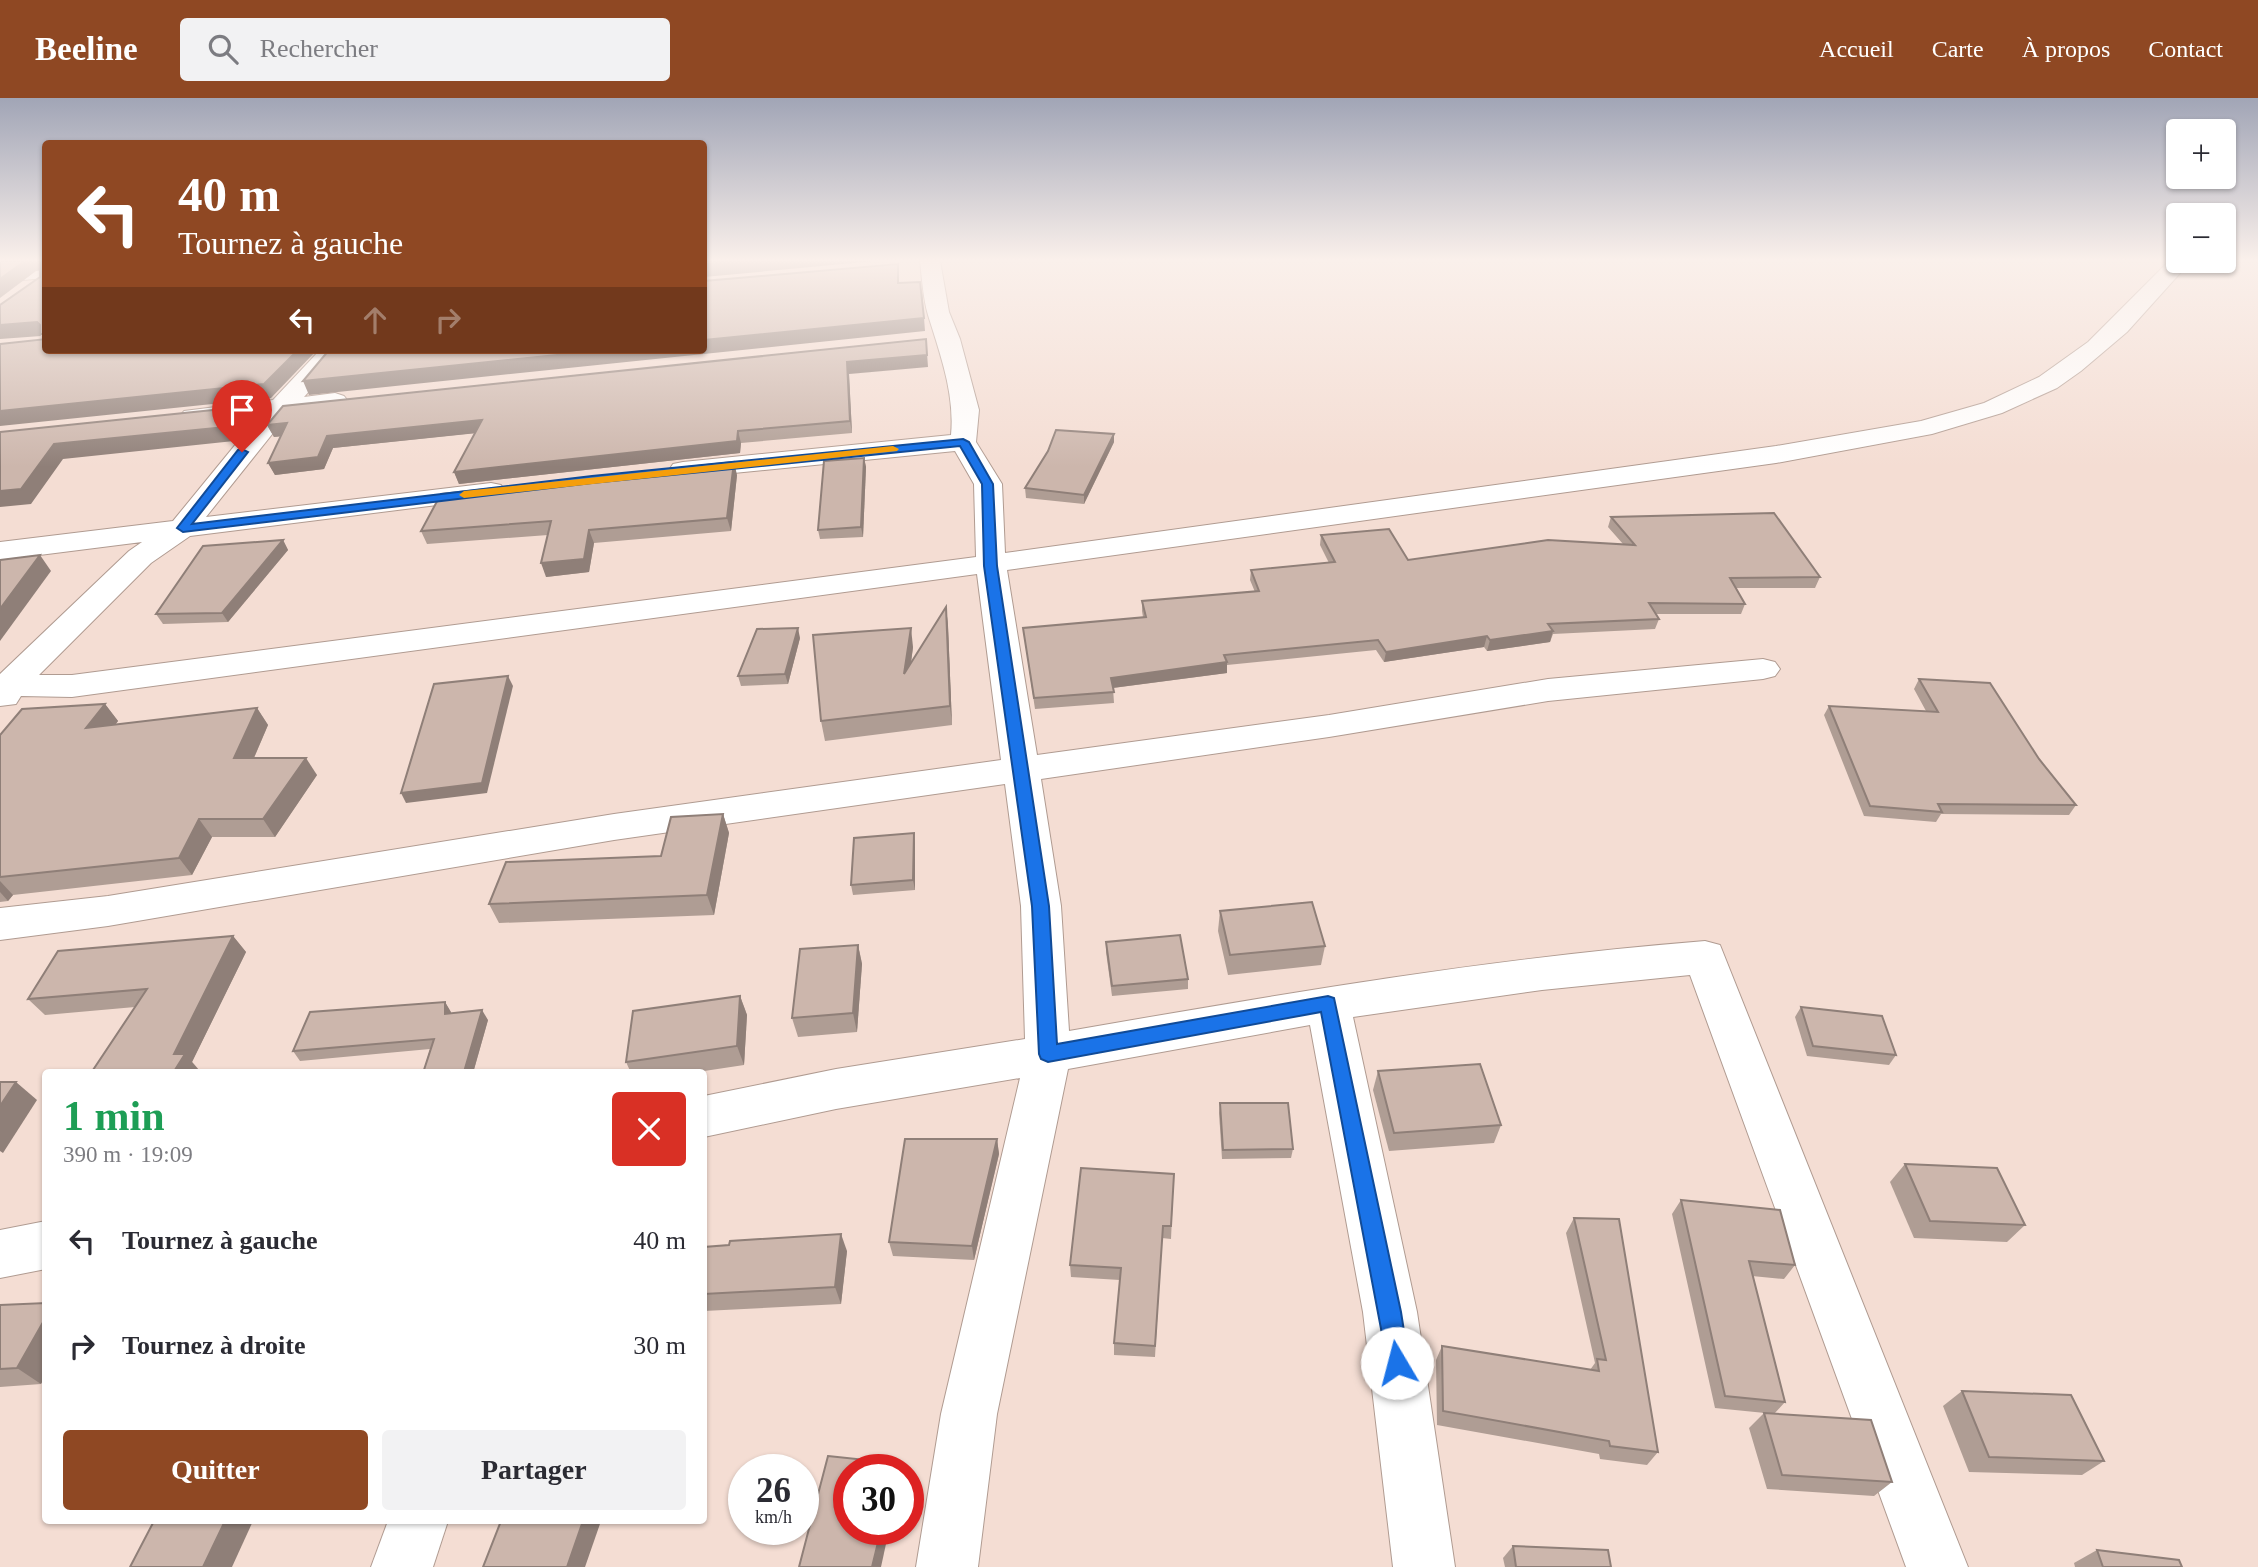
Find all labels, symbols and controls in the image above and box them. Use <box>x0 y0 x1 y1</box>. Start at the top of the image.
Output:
search box <box>180 18 670 81</box>
icon: search <box>204 30 242 68</box>
text: Beeline <box>35 31 138 67</box>
text: Rechercher <box>260 34 378 63</box>
text: Accueil <box>1819 36 1894 62</box>
text: Carte <box>1932 36 1984 62</box>
text: À propos <box>2022 36 2110 62</box>
text: Contact <box>2148 36 2223 62</box>
map controls <box>2166 119 2236 273</box>
button: + <box>2166 119 2236 189</box>
text: 40 m <box>178 167 280 222</box>
icon: left <box>63 168 154 259</box>
button: − <box>2166 203 2236 273</box>
text: Tournez à gauche <box>178 225 403 261</box>
icon: left <box>283 301 321 339</box>
icon: ahead <box>356 301 394 339</box>
icon: right <box>429 301 467 339</box>
pin <box>212 380 272 452</box>
icon: arrive <box>223 391 261 429</box>
button: close <box>612 1092 686 1166</box>
text: 1 min <box>63 1093 165 1139</box>
text: 390 m · 19:09 <box>63 1142 193 1167</box>
icon: left <box>63 1222 101 1260</box>
text: Tournez à gauche <box>122 1226 318 1255</box>
text: 40 m <box>633 1226 686 1255</box>
position arrow <box>1360 1326 1434 1400</box>
icon: right <box>63 1327 101 1365</box>
text: Tournez à droite <box>122 1331 305 1360</box>
text: 30 m <box>633 1331 686 1360</box>
button: Quitter <box>63 1430 368 1510</box>
button: Partager <box>382 1430 686 1510</box>
speed limit sign: 30 <box>833 1454 924 1545</box>
text: 26 <box>756 1471 791 1510</box>
text: km/h <box>755 1507 792 1527</box>

